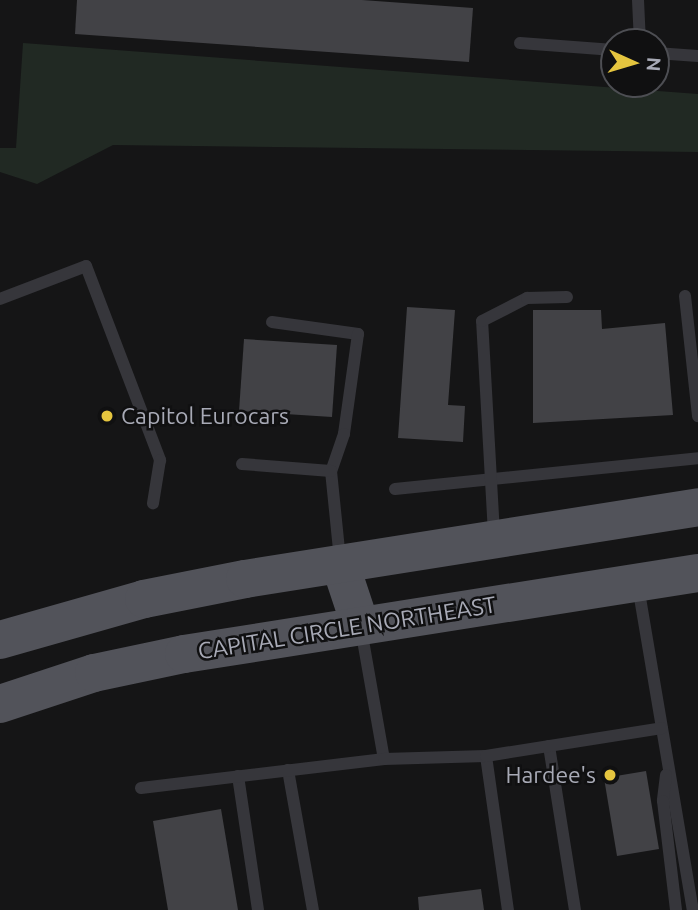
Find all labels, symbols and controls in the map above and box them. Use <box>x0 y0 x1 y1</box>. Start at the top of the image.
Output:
north arrow <box>600 28 670 98</box>
text: N <box>642 56 665 72</box>
place label: Capitol Eurocars <box>121 402 289 430</box>
marker: Capitol Eurocars <box>99 408 115 424</box>
street label: CAPITAL CIRCLE NORTHEAST <box>196 591 498 665</box>
place label: Hardee's <box>505 761 596 789</box>
marker: Hardee's <box>602 767 618 783</box>

